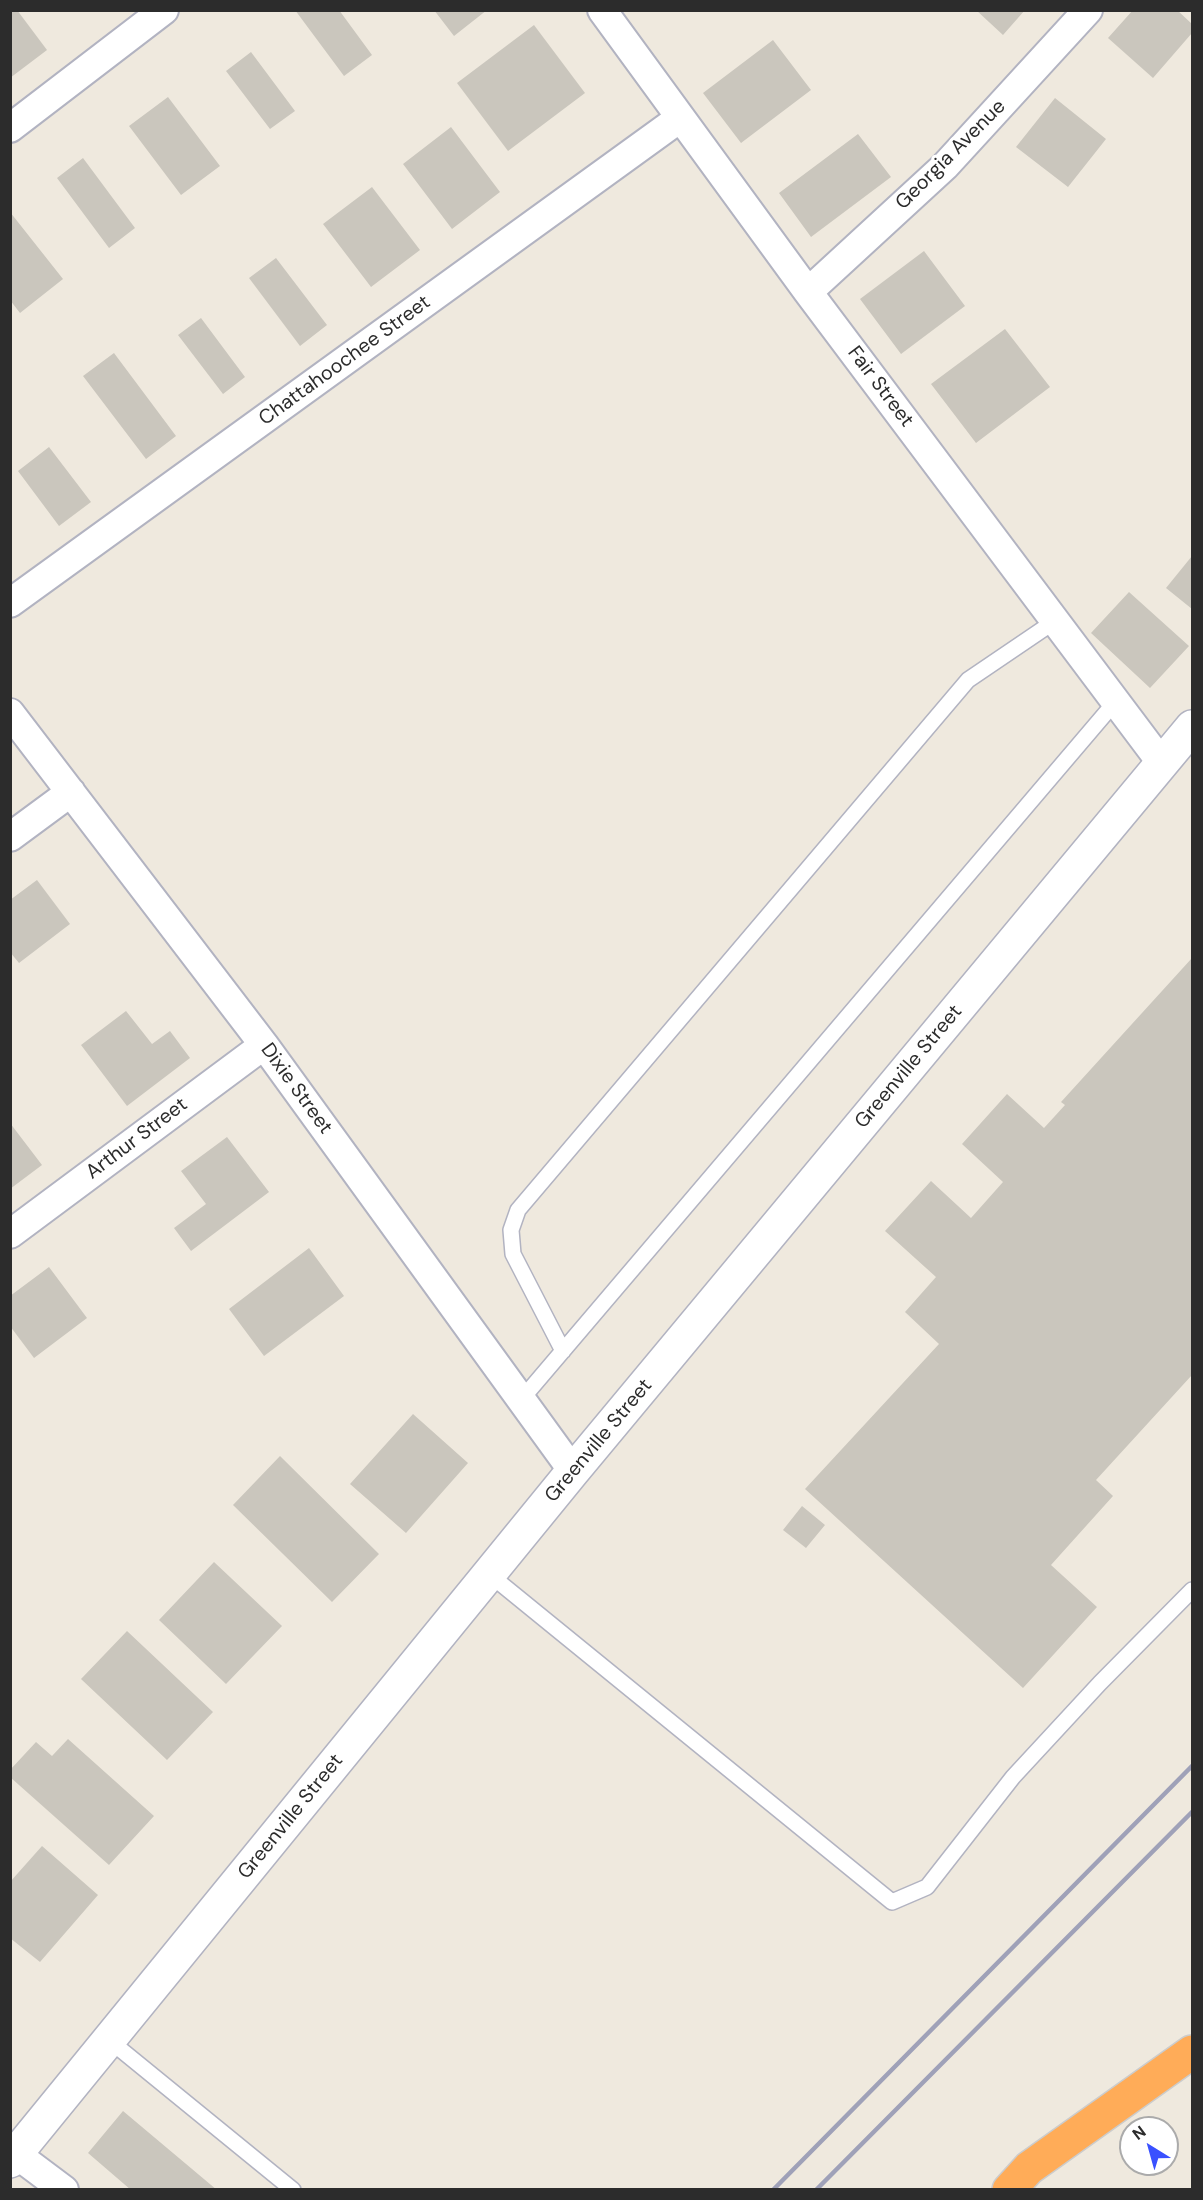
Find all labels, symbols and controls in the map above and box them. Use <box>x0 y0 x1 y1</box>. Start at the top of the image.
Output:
street label: Georgia Avenue <box>891 95 1011 215</box>
street label: Chattahoochee Street <box>255 291 435 431</box>
street label: Fair Street <box>842 342 918 432</box>
street label: Greenville Street <box>850 1000 968 1134</box>
street label: Dixie Street <box>255 1039 337 1139</box>
street label: Arthur Street <box>82 1093 192 1185</box>
street label: Greenville Street <box>540 1374 658 1508</box>
street label: Greenville Street <box>233 1750 349 1884</box>
north arrow <box>1119 2116 1179 2176</box>
text: N <box>1128 2121 1150 2145</box>

